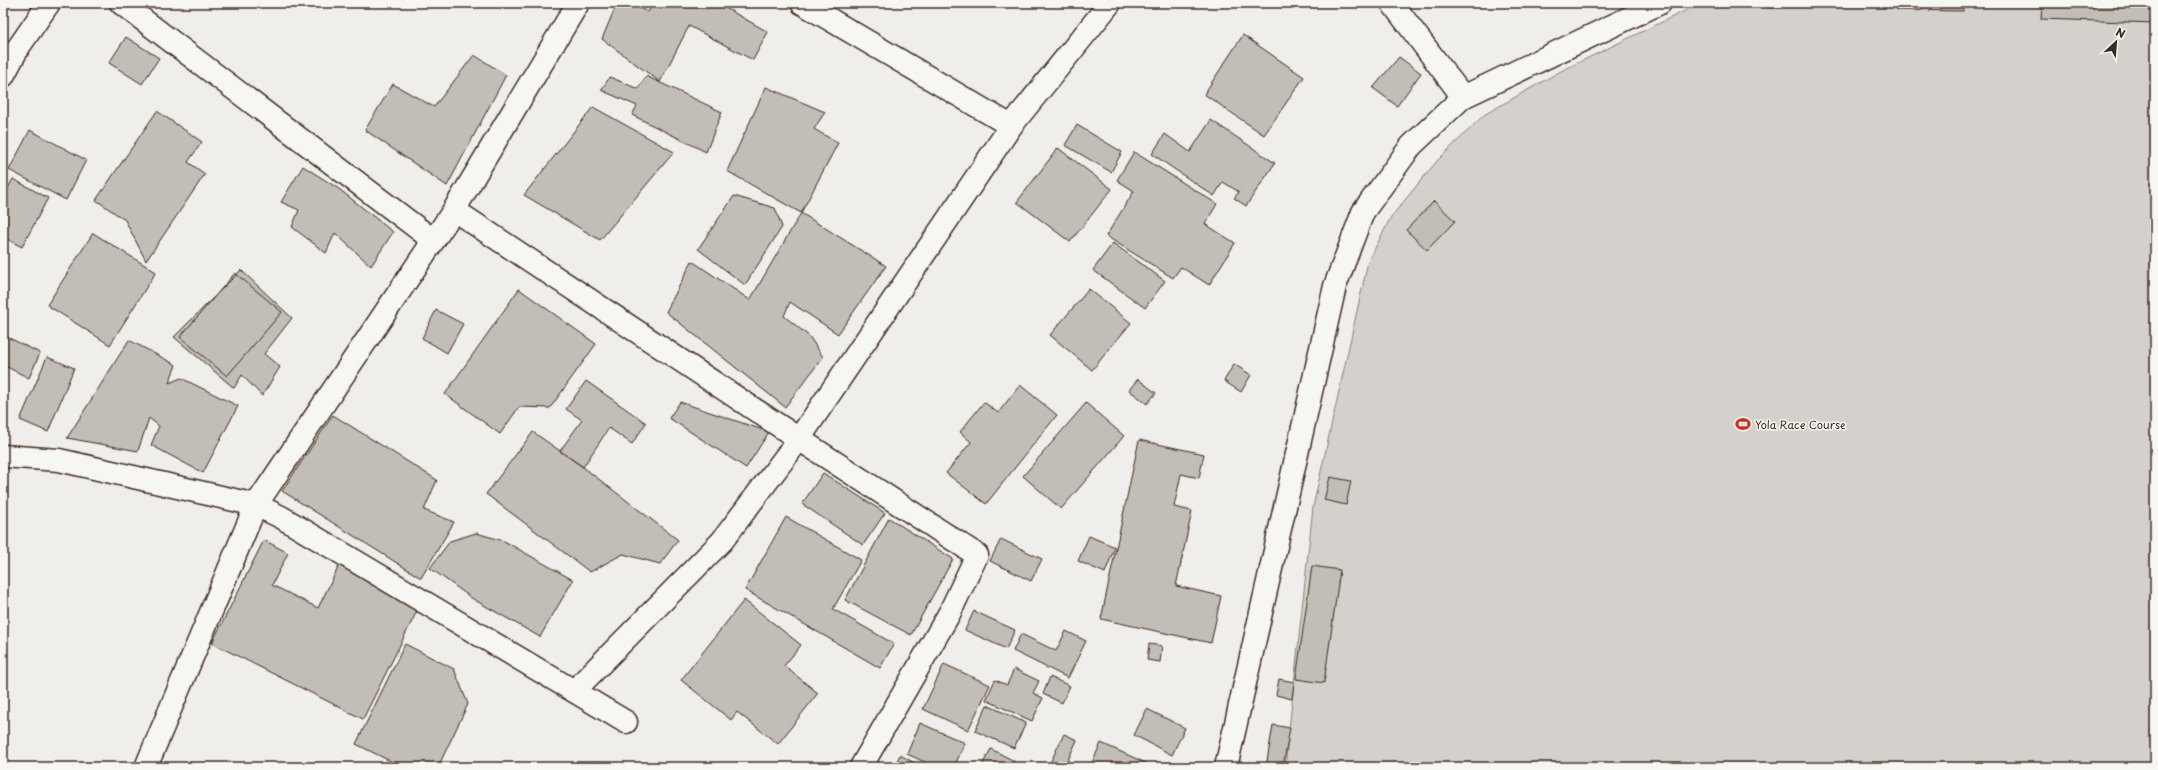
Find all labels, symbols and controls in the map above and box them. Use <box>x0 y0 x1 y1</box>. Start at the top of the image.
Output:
north arrow <box>2096 22 2136 62</box>
text: N <box>2113 23 2129 42</box>
sports icon: Yola Race Course <box>1734 415 1752 433</box>
place label: Yola Race Course <box>1755 416 1846 433</box>

